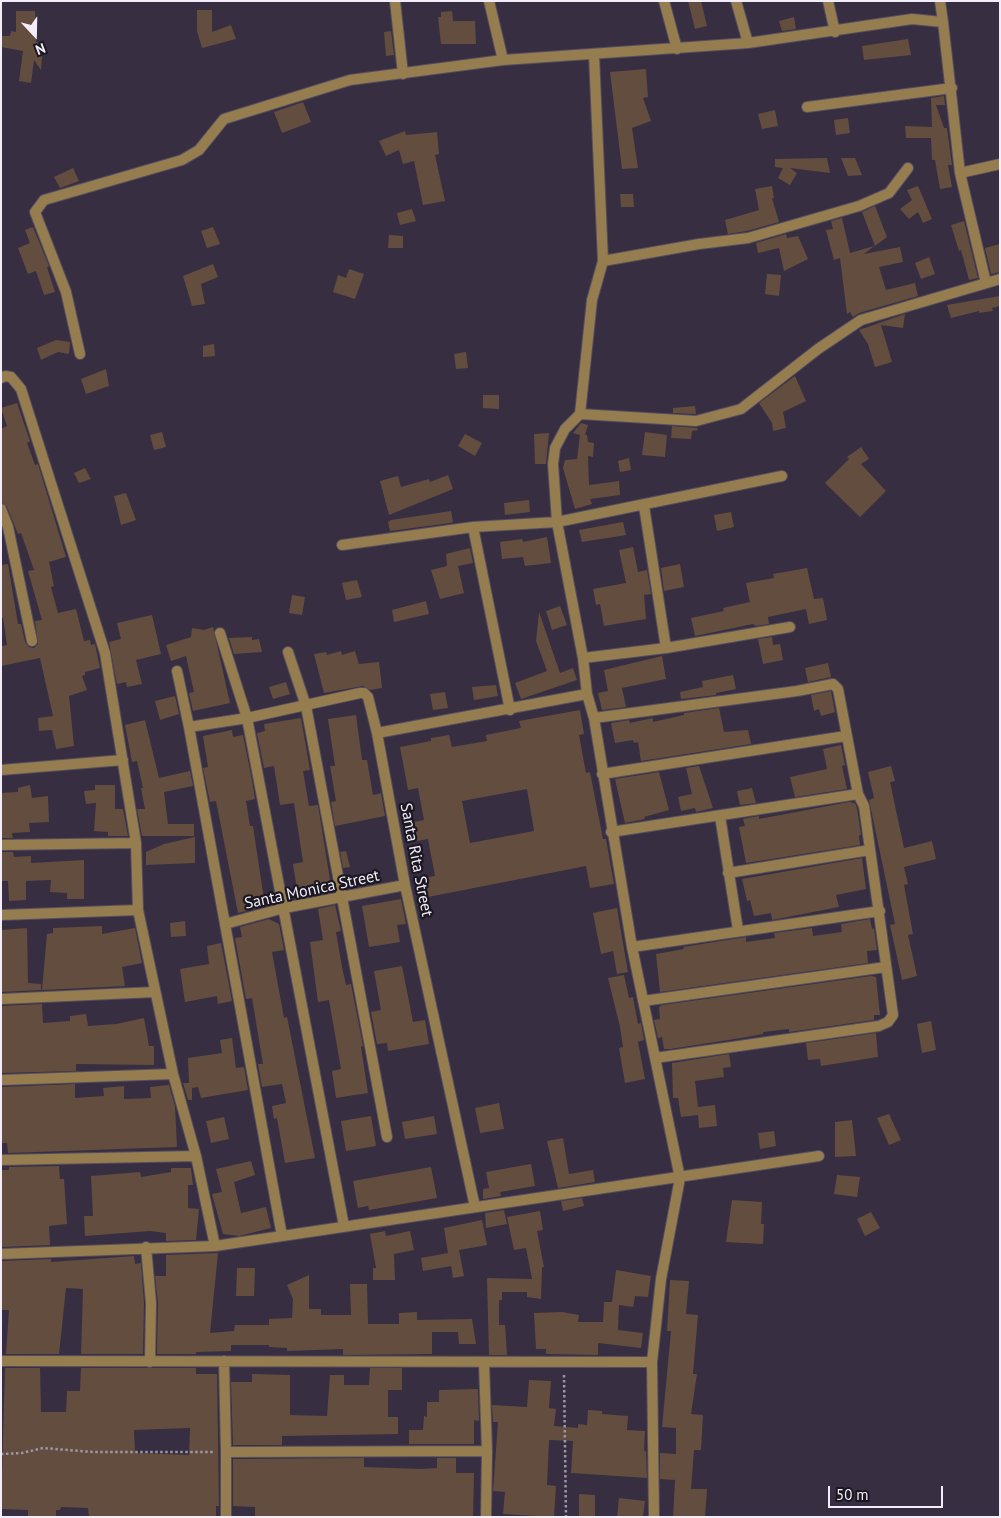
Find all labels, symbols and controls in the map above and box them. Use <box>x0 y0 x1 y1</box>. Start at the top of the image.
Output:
north arrow <box>10 10 60 60</box>
text: N <box>33 39 48 59</box>
street label: Santa Rita Street <box>396 802 436 918</box>
street label: Santa Monica Street <box>243 866 381 914</box>
scale bar <box>831 1476 946 1508</box>
text: 50 m <box>836 1485 869 1504</box>

